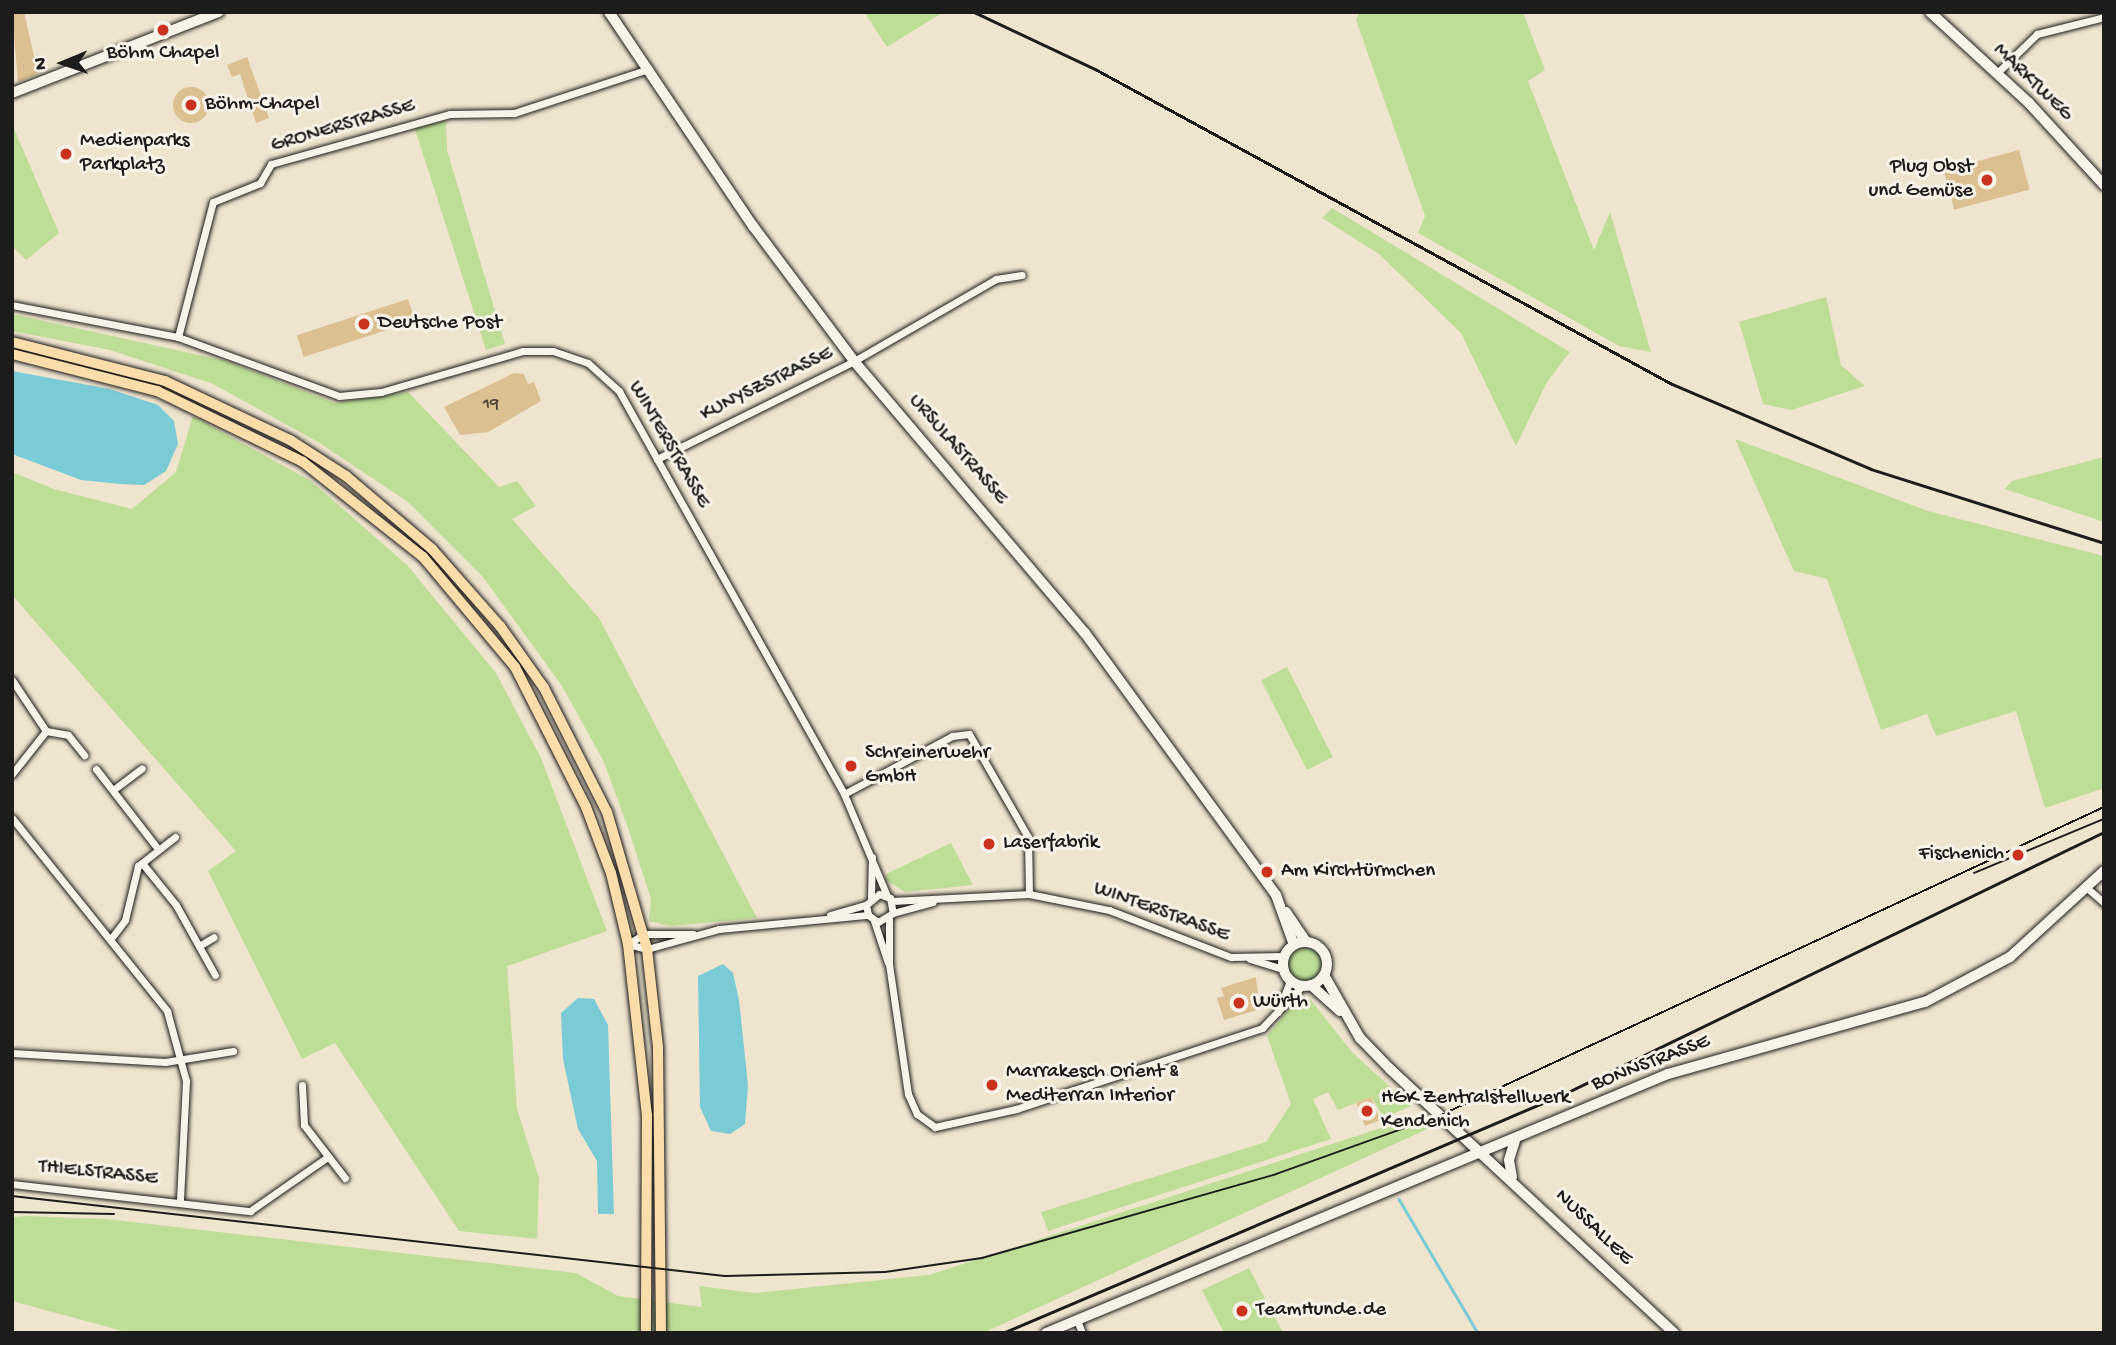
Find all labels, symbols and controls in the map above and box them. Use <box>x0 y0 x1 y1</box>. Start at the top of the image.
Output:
marker: Böhm Chapel <box>155 22 171 38</box>
north arrow <box>28 28 98 98</box>
street label: MARKTWEG <box>1987 39 2077 127</box>
place label: Böhm Chapel <box>107 41 219 67</box>
text: N <box>30 57 53 70</box>
place label: Böhm-Chapel <box>205 92 320 118</box>
street label: GRONERSTRASSE <box>268 94 418 160</box>
marker: Böhm-Chapel <box>183 97 199 113</box>
place label: Medienparks Parkplatz <box>80 129 190 179</box>
marker: Medienparks Parkplatz <box>58 146 74 162</box>
place label: Plug Obst und Gemüse <box>1868 155 1973 205</box>
marker: Plug Obst und Gemüse <box>1979 172 1995 188</box>
place label: Deutsche Post <box>378 311 502 337</box>
marker: Deutsche Post <box>356 316 372 332</box>
street label: KUNYSZSTRASSE <box>697 342 837 428</box>
street label: WINTERSTRASSE <box>621 377 715 513</box>
street label: URSULASTRASSE <box>902 389 1012 511</box>
house number: 19 <box>483 394 499 416</box>
place label: Schreinerwehr GmbH <box>865 741 990 791</box>
marker: Schreinerwehr GmbH <box>843 758 859 774</box>
place label: Laserfabrik <box>1003 831 1099 857</box>
marker: Laserfabrik <box>981 836 997 852</box>
place label: Fischenich <box>1919 842 2004 868</box>
marker: Fischenich <box>2010 847 2026 863</box>
place label: Am Kirchtürmchen <box>1281 859 1435 885</box>
marker: Am Kirchtürmchen <box>1259 864 1275 880</box>
street label: WINTERSTRASSE <box>1090 877 1232 949</box>
place label: Würth <box>1253 990 1308 1016</box>
marker: Würth <box>1231 995 1247 1011</box>
street label: BONNSTRASSE <box>1588 1030 1714 1098</box>
place label: Marrakesch Orient & Mediterran Interior <box>1006 1060 1179 1110</box>
marker: Marrakesch Orient & Mediterran Interior <box>984 1077 1000 1093</box>
place label: HGK Zentralstellwerk Kendenich <box>1381 1086 1570 1136</box>
marker: HGK Zentralstellwerk Kendenich <box>1359 1103 1375 1119</box>
street label: THIELSTRASSE <box>37 1155 159 1193</box>
street label: NUSSALLEE <box>1549 1184 1637 1272</box>
place label: TeamHunde.de <box>1256 1298 1386 1324</box>
marker: TeamHunde.de <box>1234 1303 1250 1319</box>

